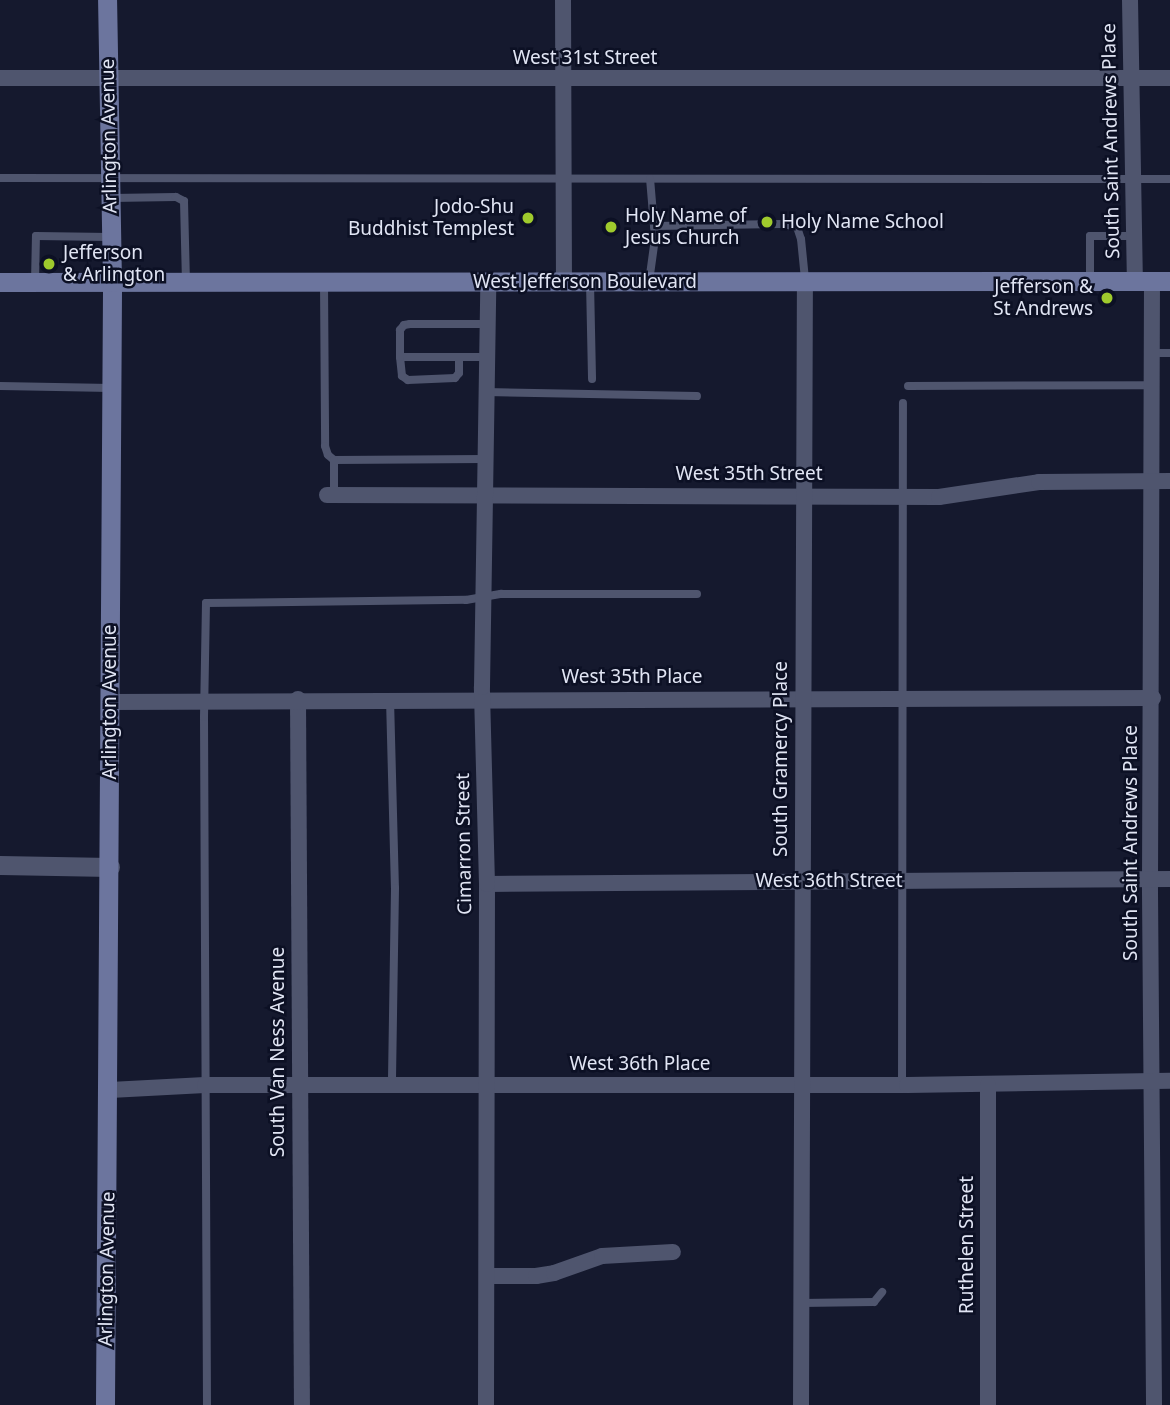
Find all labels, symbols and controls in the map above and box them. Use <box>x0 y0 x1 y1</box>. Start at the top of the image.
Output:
street label: South Saint Andrews Place <box>1098 23 1124 259</box>
street label: West 31st Street <box>513 47 657 69</box>
street label: Arlington Avenue <box>96 58 122 214</box>
place label: Jodo-Shu Buddhist Templest <box>348 196 514 240</box>
place label: Holy Name of Jesus Church <box>625 205 747 249</box>
marker: Jodo-Shu Buddhist Templest <box>520 210 536 226</box>
place label: Holy Name School <box>781 211 944 233</box>
marker: Holy Name School <box>759 214 775 230</box>
marker: Holy Name of Jesus Church <box>603 219 619 235</box>
place label: Jefferson & Arlington <box>63 242 165 286</box>
marker: Jefferson & Arlington <box>41 256 57 272</box>
street label: West Jefferson Boulevard <box>473 271 697 293</box>
place label: Jefferson & St Andrews <box>993 276 1093 320</box>
marker: Jefferson & St Andrews <box>1099 290 1115 306</box>
street label: West 35th Street <box>675 463 823 485</box>
street label: Arlington Avenue <box>99 625 121 779</box>
street label: South Gramercy Place <box>770 661 792 857</box>
street label: West 35th Place <box>561 666 703 688</box>
street label: South Saint Andrews Place <box>1120 725 1142 961</box>
street label: Cimarron Street <box>451 773 477 915</box>
street label: West 36th Street <box>755 870 903 892</box>
street label: South Van Ness Avenue <box>267 947 289 1157</box>
street label: West 36th Place <box>569 1053 711 1075</box>
street label: Ruthelen Street <box>956 1176 978 1314</box>
street label: Arlington Avenue <box>94 1191 120 1347</box>

